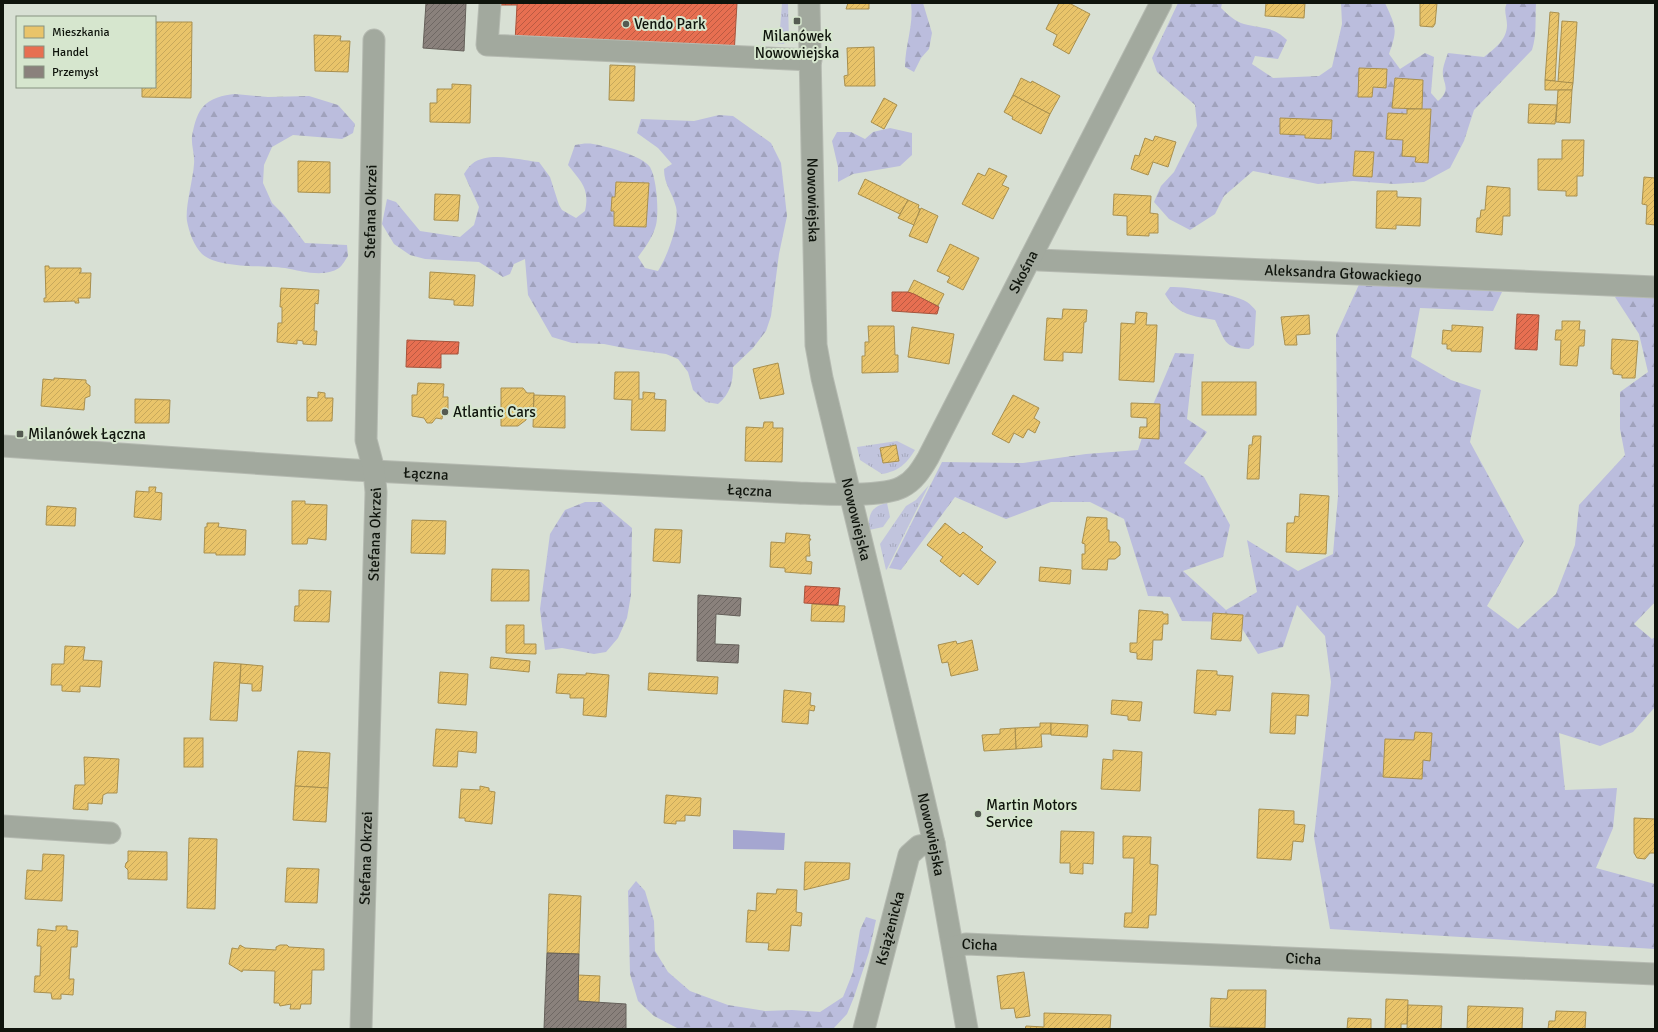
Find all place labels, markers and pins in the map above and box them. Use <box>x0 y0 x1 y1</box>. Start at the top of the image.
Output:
place label: Vendo Park <box>634 15 706 33</box>
marker: Milanówek Nowowiejska <box>792 16 802 26</box>
marker: Vendo Park <box>621 19 631 29</box>
place label: Milanówek Nowowiejska <box>755 27 839 62</box>
place label: Atlantic Cars <box>453 403 536 421</box>
marker: Atlantic Cars <box>440 407 450 417</box>
place label: Milanówek Łączna <box>28 425 146 443</box>
marker: Milanówek Łączna <box>15 429 25 439</box>
place label: Martin Motors Service <box>986 796 1078 831</box>
marker: Martin Motors Service <box>973 809 983 819</box>

